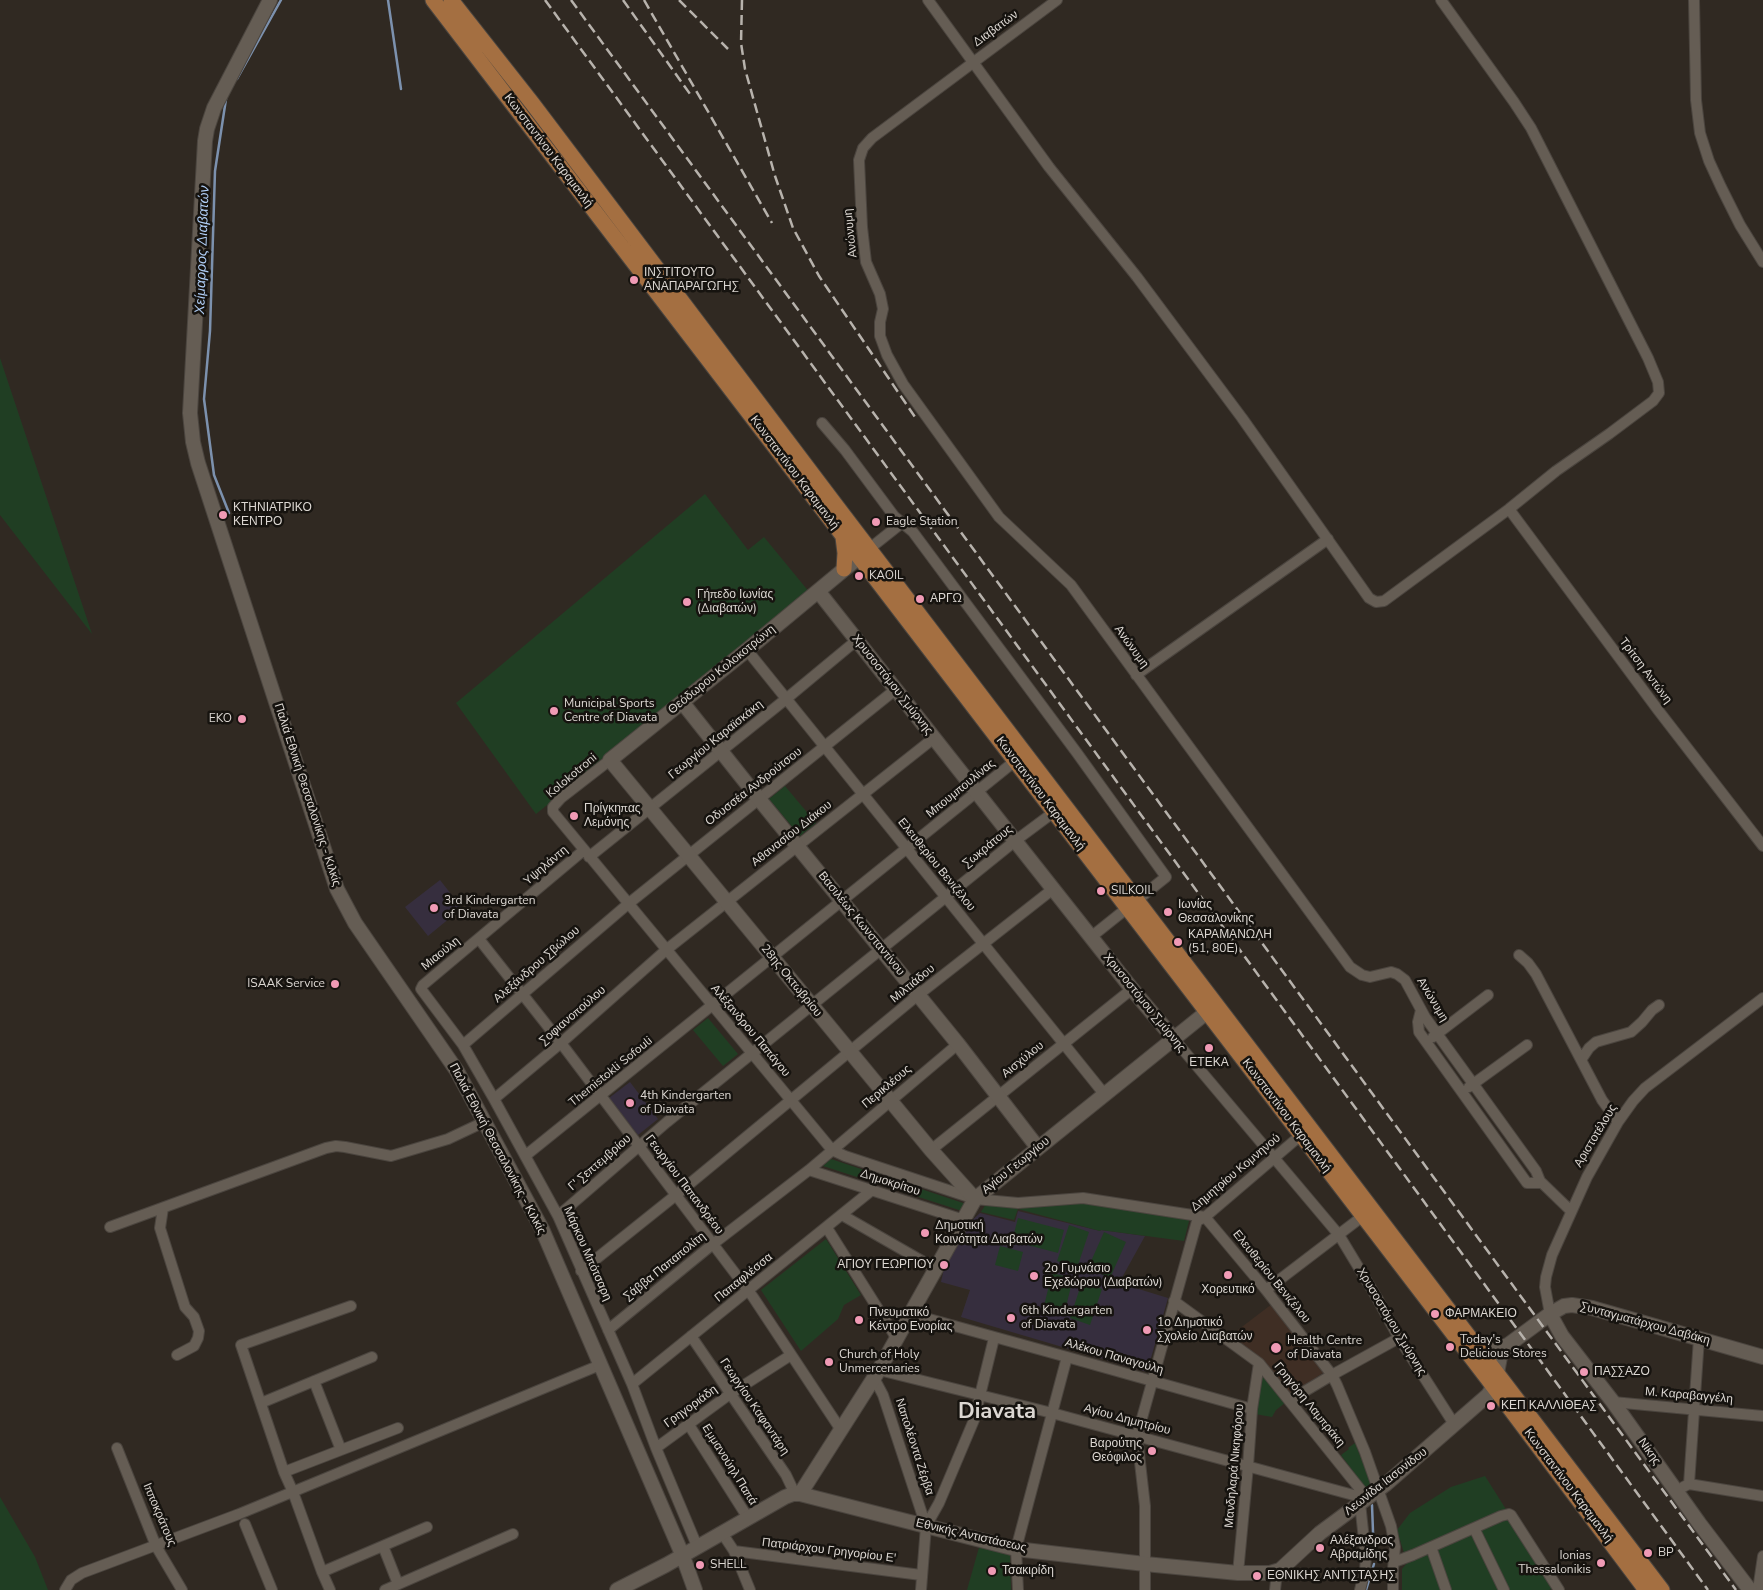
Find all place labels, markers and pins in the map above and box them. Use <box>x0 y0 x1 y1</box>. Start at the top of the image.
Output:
place label: ΙΝΣΤΙΤΟΥΤΟ ΑΝΑΠΑΡΑΓΩΓΗΣ <box>644 266 739 294</box>
marker: ΙΝΣΤΙΤΟΥΤΟ ΑΝΑΠΑΡΑΓΩΓΗΣ <box>628 274 640 286</box>
place label: ΚΤΗΝΙΑΤΡΙΚΟ ΚΕΝΤΡΟ <box>233 501 312 529</box>
marker: ΚΤΗΝΙΑΤΡΙΚΟ ΚΕΝΤΡΟ <box>217 509 229 521</box>
place label: Eagle Station <box>886 515 958 529</box>
marker: Eagle Station <box>870 516 882 528</box>
place label: KAOIL <box>869 569 904 583</box>
marker: KAOIL <box>853 570 865 582</box>
place label: Γήπεδο Ιωνίας (Διαβατών) <box>697 588 773 616</box>
place label: ΑΡΓΩ <box>930 592 962 606</box>
marker: ΑΡΓΩ <box>914 593 926 605</box>
marker: Γήπεδο Ιωνίας (Διαβατών) <box>681 596 693 608</box>
place label: Municipal Sports Centre of Diavata <box>564 697 657 725</box>
marker: Municipal Sports Centre of Diavata <box>548 705 560 717</box>
place label: EKO <box>209 712 232 726</box>
marker: EKO <box>236 713 248 725</box>
place label: Πρίγκηπας Λεμόνης <box>584 802 641 830</box>
marker: Πρίγκηπας Λεμόνης <box>568 810 580 822</box>
place label: SILKOIL <box>1111 884 1154 898</box>
marker: SILKOIL <box>1095 885 1107 897</box>
place label: 3rd Kindergarten of Diavata <box>444 894 536 922</box>
place label: Ιωνίας Θεσσαλονίκης <box>1178 898 1254 926</box>
marker: 3rd Kindergarten of Diavata <box>428 902 440 914</box>
marker: Ιωνίας Θεσσαλονίκης <box>1162 906 1174 918</box>
place label: ΚΑΡΑΜΑΝΩΛΗ (51, 80Ε) <box>1188 928 1272 956</box>
marker: ΚΑΡΑΜΑΝΩΛΗ (51, 80Ε) <box>1172 936 1184 948</box>
place label: ISAAK Service <box>247 977 325 991</box>
marker: ISAAK Service <box>329 978 341 990</box>
marker: ΕΤΕΚΑ <box>1203 1042 1215 1054</box>
place label: ΕΤΕΚΑ <box>1189 1056 1229 1070</box>
place label: 4th Kindergarten of Diavata <box>640 1089 731 1117</box>
marker: 4th Kindergarten of Diavata <box>624 1097 636 1109</box>
place label: Δημοτική Κοινότητα Διαβατών <box>935 1219 1043 1247</box>
marker: Δημοτική Κοινότητα Διαβατών <box>919 1227 931 1239</box>
place label: ΑΓΙΟΥ ΓΕΩΡΓΙΟΥ <box>837 1258 934 1272</box>
marker: ΑΓΙΟΥ ΓΕΩΡΓΙΟΥ <box>938 1259 950 1271</box>
place label: 2ο Γυμνάσιο Εχεδώρου (Διαβατών) <box>1044 1262 1163 1290</box>
marker: Χορευτικό <box>1222 1269 1234 1281</box>
marker: 2ο Γυμνάσιο Εχεδώρου (Διαβατών) <box>1028 1270 1040 1282</box>
place label: Χορευτικό <box>1201 1283 1255 1297</box>
place label: 6th Kindergarten of Diavata <box>1021 1304 1112 1332</box>
place label: Πνευματικό Κέντρο Ενορίας <box>869 1306 953 1334</box>
place label: ΦΑΡΜΑΚΕΙΟ <box>1445 1307 1517 1321</box>
marker: ΦΑΡΜΑΚΕΙΟ <box>1429 1308 1441 1320</box>
marker: 6th Kindergarten of Diavata <box>1005 1312 1017 1324</box>
marker: Πνευματικό Κέντρο Ενορίας <box>853 1314 865 1326</box>
place label: 1ο Δημοτικό Σχολείο Διαβατών <box>1157 1316 1253 1344</box>
marker: 1ο Δημοτικό Σχολείο Διαβατών <box>1141 1324 1153 1336</box>
place label: Today's Delicious Stores <box>1460 1333 1547 1361</box>
place label: Health Centre of Diavata <box>1287 1334 1362 1362</box>
marker: Health Centre of Diavata <box>1269 1341 1283 1355</box>
marker: Today's Delicious Stores <box>1444 1341 1456 1353</box>
place label: Church of Holy Unmercenaries <box>839 1348 920 1376</box>
marker: Church of Holy Unmercenaries <box>823 1356 835 1368</box>
place label: ΠΑΣΣΑΖΟ <box>1594 1365 1650 1379</box>
marker: ΠΑΣΣΑΖΟ <box>1578 1366 1590 1378</box>
place label: ΚΕΠ ΚΑΛΛΙΘΕΑΣ <box>1501 1399 1597 1413</box>
marker: ΚΕΠ ΚΑΛΛΙΘΕΑΣ <box>1485 1400 1497 1412</box>
place label: Βαρούτης Θεόφιλος <box>1090 1437 1142 1465</box>
marker: Βαρούτης Θεόφιλος <box>1146 1445 1158 1457</box>
place label: Αλέξανδρος Αβραμίδης <box>1330 1534 1393 1562</box>
marker: Αλέξανδρος Αβραμίδης <box>1314 1542 1326 1554</box>
place label: BP <box>1658 1546 1674 1560</box>
marker: BP <box>1642 1547 1654 1559</box>
place label: Ionias Thessalonikis <box>1518 1549 1591 1577</box>
marker: Ionias Thessalonikis <box>1595 1557 1607 1569</box>
place label: SHELL <box>710 1558 747 1572</box>
marker: SHELL <box>694 1559 706 1571</box>
place label: Τσακιρίδη <box>1002 1564 1054 1578</box>
marker: Τσακιρίδη <box>986 1565 998 1577</box>
place label: ΕΘΝΙΚΗΣ ΑΝΤΙΣΤΑΣΗΣ <box>1267 1569 1395 1583</box>
marker: ΕΘΝΙΚΗΣ ΑΝΤΙΣΤΑΣΗΣ <box>1251 1570 1263 1582</box>

